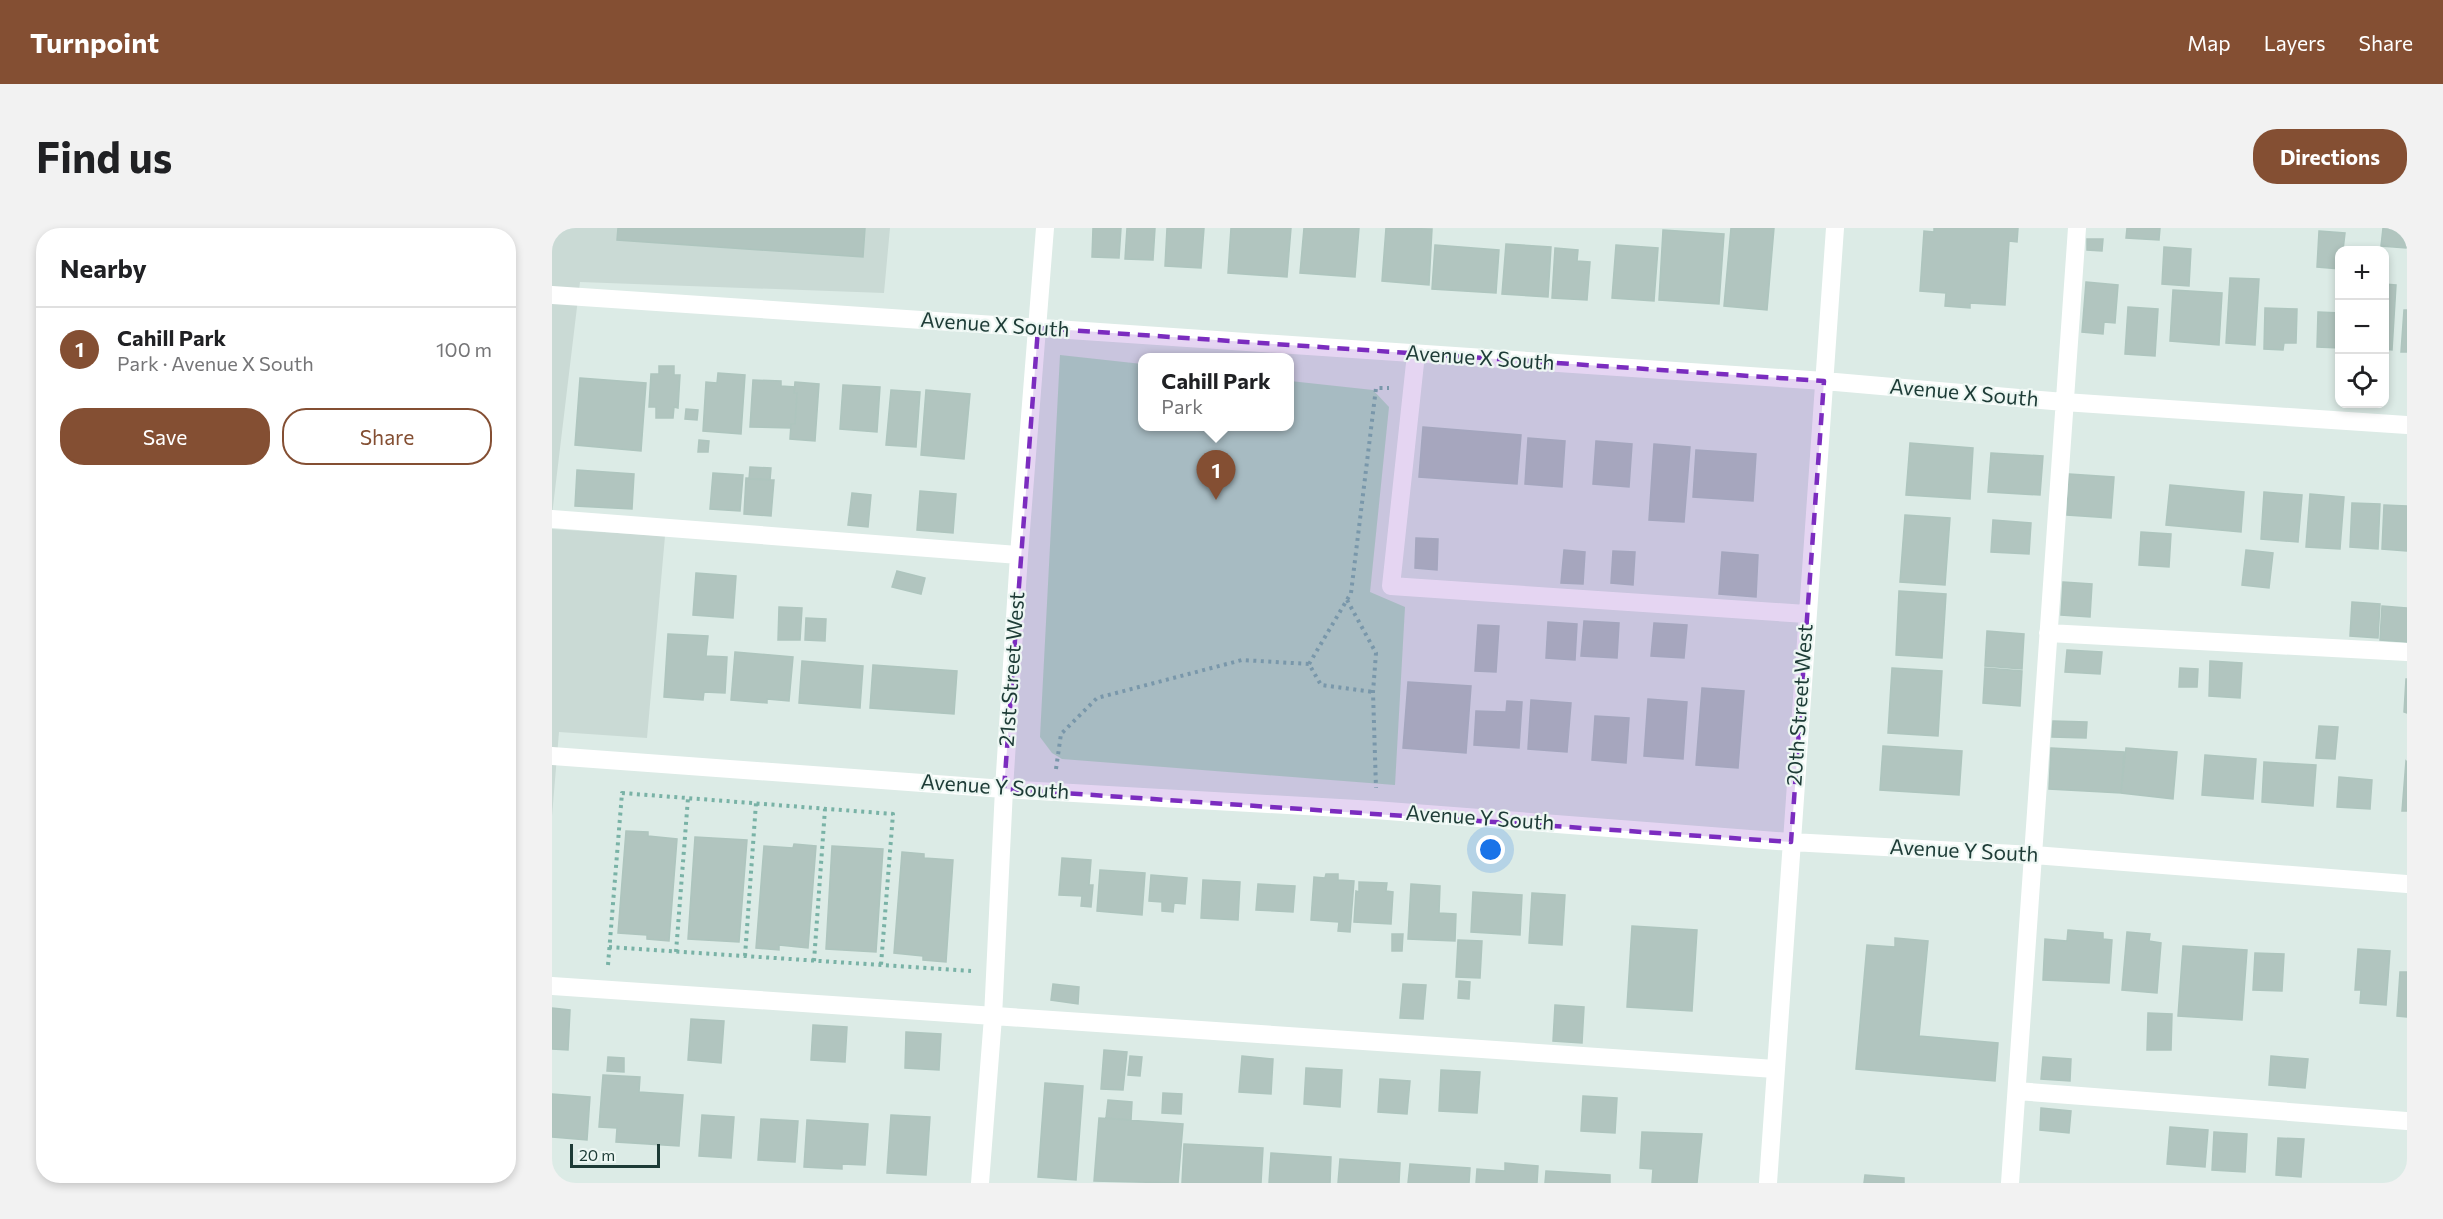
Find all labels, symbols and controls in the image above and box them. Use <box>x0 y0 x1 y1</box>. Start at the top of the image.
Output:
text: Turnpoint <box>30 25 159 59</box>
text: Map <box>2187 30 2231 55</box>
text: Layers <box>2264 30 2326 55</box>
text: Share <box>2359 30 2413 55</box>
button: Directions <box>2253 129 2407 184</box>
text: Find us <box>36 130 172 182</box>
map controls <box>2335 246 2389 408</box>
button: + <box>2335 246 2389 300</box>
text: Nearby <box>60 252 147 283</box>
button: − <box>2335 300 2389 354</box>
street label: Avenue X South <box>920 306 1071 341</box>
text: Cahill Park <box>117 324 226 351</box>
text: 1 <box>75 337 84 361</box>
text: 100 m <box>436 337 492 361</box>
street label: Avenue X South <box>1405 339 1556 374</box>
text: Park · Avenue X South <box>117 351 314 375</box>
popup <box>1138 353 1294 431</box>
button: locate <box>2335 354 2389 408</box>
text: Cahill Park <box>1161 367 1271 394</box>
street label: Avenue X South <box>1889 373 2040 410</box>
text: Park <box>1161 394 1203 418</box>
button: Save <box>60 408 270 465</box>
button: Share <box>282 408 492 465</box>
pin: 1 <box>1196 450 1236 500</box>
street label: 21st Street West <box>993 591 1028 747</box>
street label: 20th Street West <box>1780 623 1817 787</box>
street label: Avenue Y South <box>920 768 1070 803</box>
street label: Avenue Y South <box>1405 799 1555 834</box>
street label: Avenue Y South <box>1889 833 2039 866</box>
your location <box>1476 835 1505 864</box>
scale bar <box>570 1141 660 1168</box>
text: 20 m <box>579 1145 615 1164</box>

